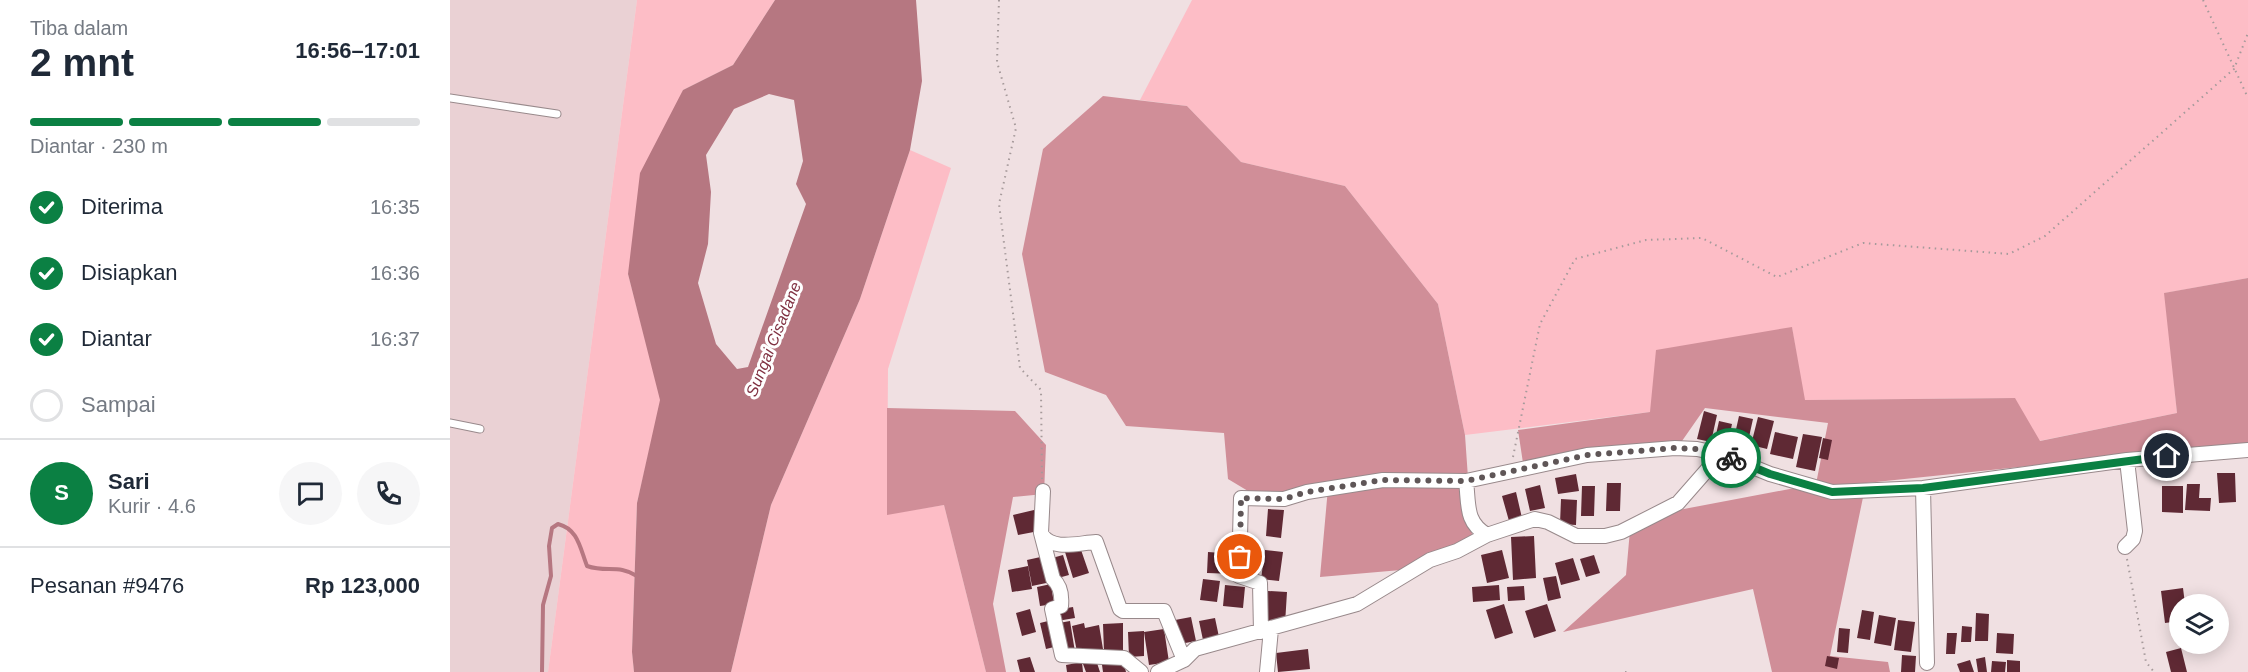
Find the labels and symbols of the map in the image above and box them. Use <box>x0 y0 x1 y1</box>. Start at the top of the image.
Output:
water label: Sungai Cisadane <box>743 279 804 399</box>
courier <box>1701 428 1761 488</box>
pin <box>2141 430 2192 481</box>
pin <box>1214 531 1265 582</box>

